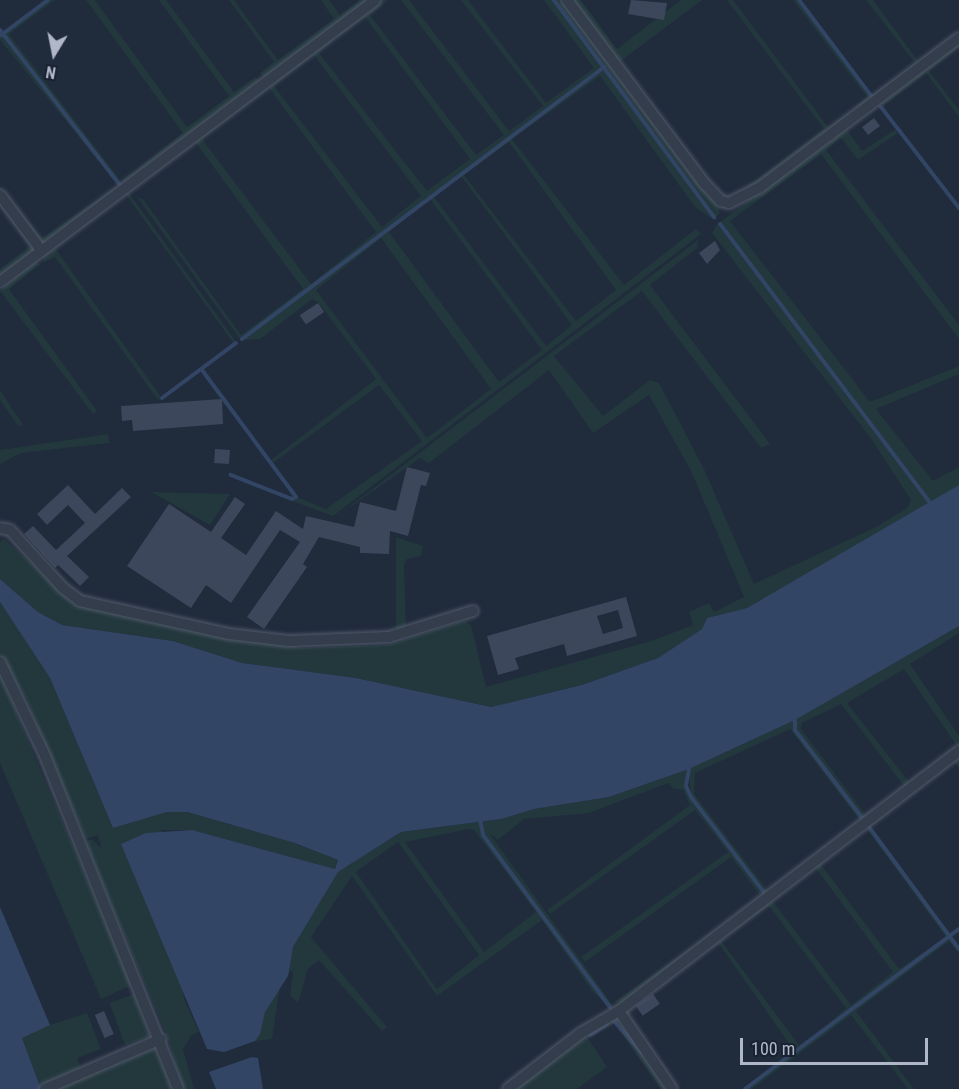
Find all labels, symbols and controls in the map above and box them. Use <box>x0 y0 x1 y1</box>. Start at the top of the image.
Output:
north arrow <box>24 24 84 84</box>
text: N <box>44 62 57 82</box>
scale bar <box>743 1026 930 1064</box>
text: 100 m <box>751 1038 795 1059</box>

